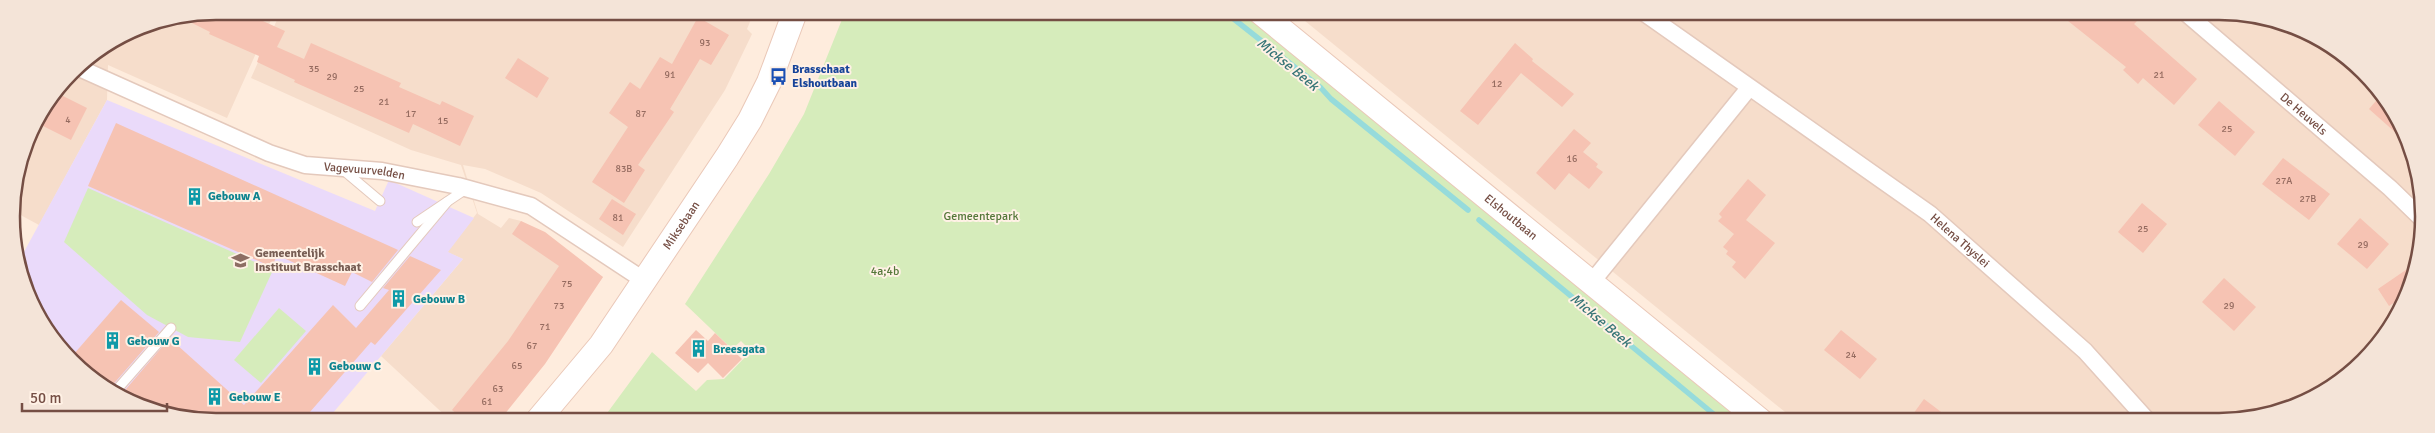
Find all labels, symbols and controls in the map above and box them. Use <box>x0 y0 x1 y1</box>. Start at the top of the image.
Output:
water label: Mickse Beek <box>1253 34 1323 96</box>
house number: 93 <box>700 37 710 49</box>
place label: Brasschaat Elshoutbaan <box>792 62 858 91</box>
house number: 35 <box>309 63 319 75</box>
bus stop icon: Brasschaat Elshoutbaan <box>768 66 788 86</box>
house number: 91 <box>665 69 675 81</box>
house number: 21 <box>2154 69 2164 81</box>
house number: 29 <box>327 71 337 83</box>
house number: 12 <box>1492 78 1502 90</box>
house number: 25 <box>354 83 364 95</box>
street label: De Heuvels <box>2277 90 2330 139</box>
house number: 21 <box>379 96 389 108</box>
house number: 17 <box>406 108 416 120</box>
house number: 87 <box>636 108 646 120</box>
house number: 4 <box>65 114 71 126</box>
house number: 15 <box>438 115 448 127</box>
house number: 25 <box>2222 123 2232 135</box>
house number: 16 <box>1567 153 1577 165</box>
street label: Vagevuurvelden <box>323 159 406 183</box>
house number: 83B <box>616 163 632 175</box>
house number: 27A <box>2276 175 2292 187</box>
building icon: Gebouw A <box>184 186 204 206</box>
place label: Gebouw A <box>208 189 261 204</box>
street label: Elshoutbaan <box>1481 191 1540 243</box>
house number: 27B <box>2300 193 2316 205</box>
street label: Miksebaan <box>660 198 703 253</box>
park label: Gemeentepark <box>944 209 1018 224</box>
street label: Helena Thyslei <box>1927 211 1993 271</box>
house number: 81 <box>613 212 623 224</box>
house number: 25 <box>2138 223 2148 235</box>
house number: 29 <box>2358 239 2368 251</box>
place label: Gemeentelijk Instituut Brasschaat <box>255 246 362 275</box>
school or university icon: Gemeentelijk Instituut Brasschaat <box>231 250 251 270</box>
park label: 4a;4b <box>871 264 899 279</box>
house number: 75 <box>562 278 572 290</box>
building icon: Gebouw B <box>389 289 409 309</box>
water label: Mickse Beek <box>1567 290 1636 352</box>
place label: Gebouw B <box>413 292 465 307</box>
house number: 73 <box>554 300 564 312</box>
house number: 29 <box>2224 300 2234 312</box>
house number: 71 <box>540 321 550 333</box>
building icon: Gebouw G <box>103 331 123 351</box>
place label: Gebouw G <box>127 334 180 349</box>
building icon: Breesgata <box>689 339 709 359</box>
house number: 67 <box>527 340 537 352</box>
place label: Breesgata <box>713 342 765 357</box>
house number: 24 <box>1846 349 1857 361</box>
building icon: Gebouw C <box>305 356 325 376</box>
place label: Gebouw C <box>329 359 382 374</box>
house number: 65 <box>512 360 522 372</box>
scale bar <box>22 380 168 412</box>
house number: 63 <box>493 383 503 395</box>
building icon: Gebouw E <box>205 387 225 407</box>
text: 50 m <box>30 389 61 407</box>
place label: Gebouw E <box>229 390 281 405</box>
house number: 61 <box>482 396 492 408</box>

